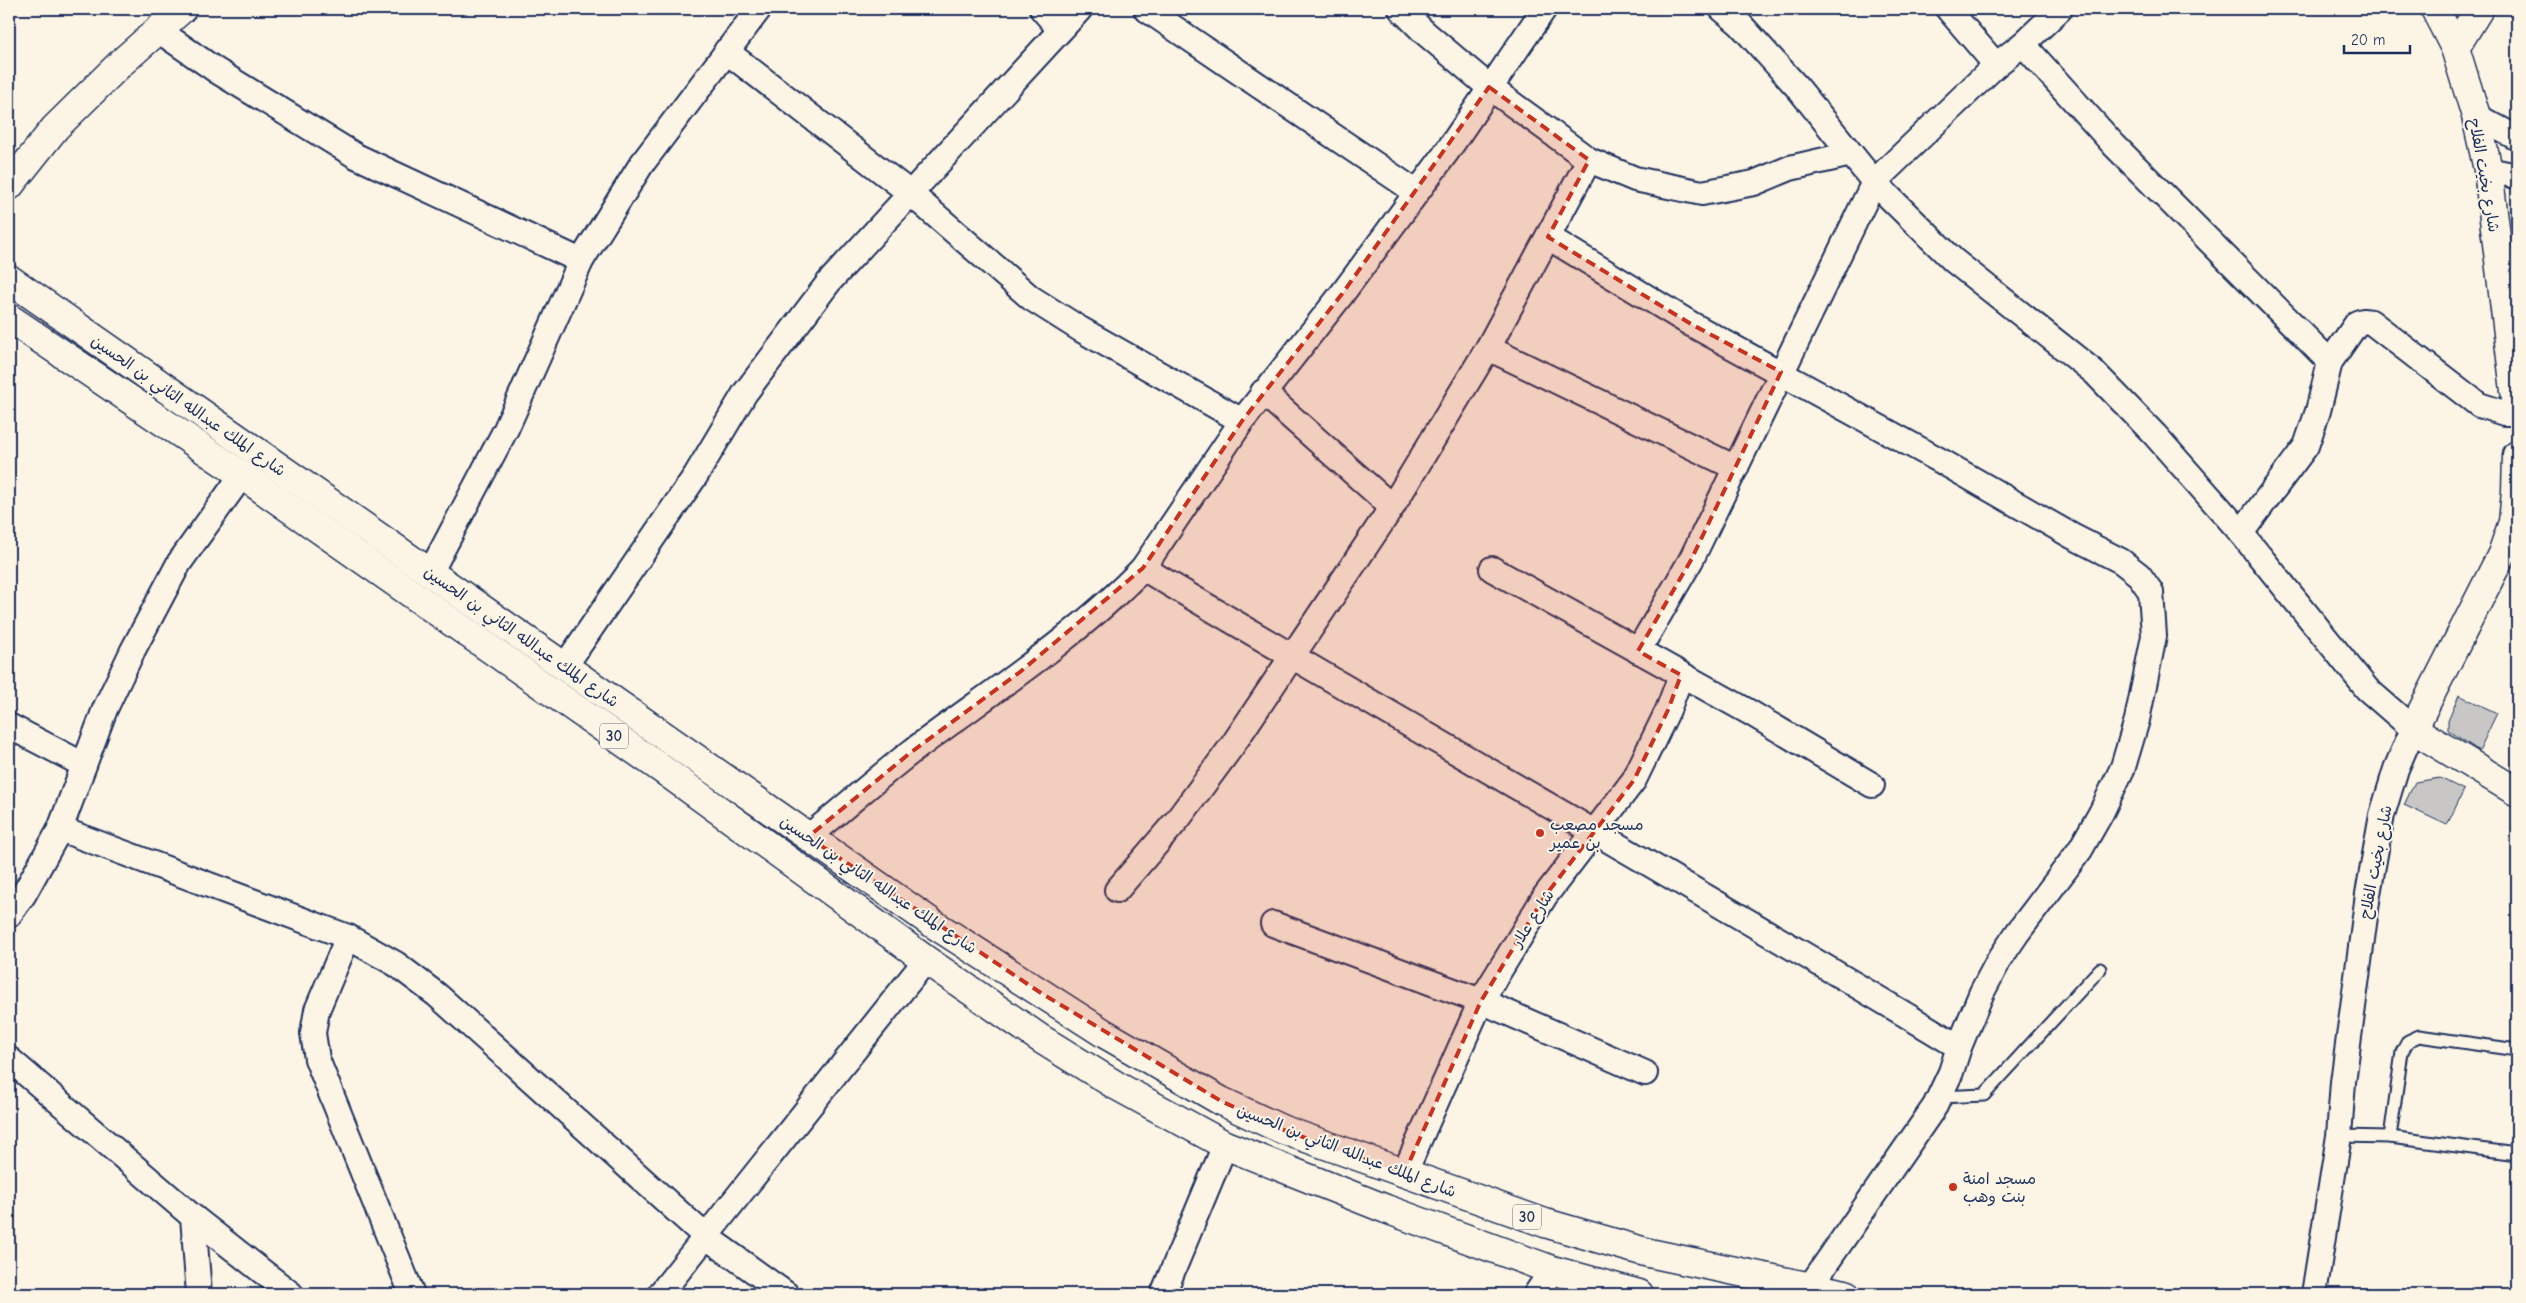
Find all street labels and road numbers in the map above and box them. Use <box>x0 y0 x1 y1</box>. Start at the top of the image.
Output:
street label: شارع بخيت الفلاح <box>2463 117 2503 234</box>
street label: شارع الملك عبدالله الثاني بن الحسين <box>85 332 289 484</box>
street label: شارع الملك عبدالله الثاني بن الحسين <box>418 563 622 715</box>
road number: 30 <box>600 724 628 748</box>
street label: شارع بخيت الفلاح <box>2356 804 2398 921</box>
street label: شارع الملك عبدالله الثاني بن الحسين <box>774 812 980 962</box>
street label: شارع علار <box>1507 887 1560 953</box>
street label: شارع الملك عبدالله الثاني بن الحسين <box>1233 1101 1459 1206</box>
road number: 30 <box>1513 1204 1541 1230</box>

